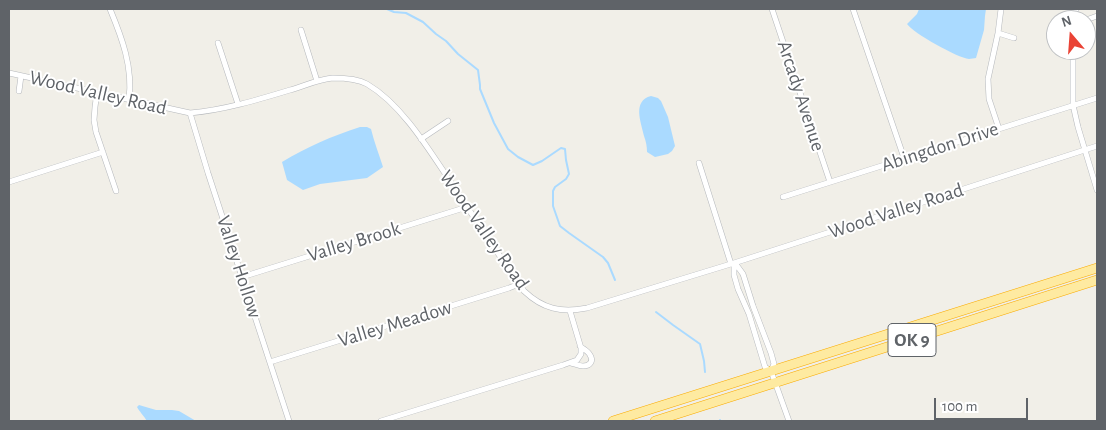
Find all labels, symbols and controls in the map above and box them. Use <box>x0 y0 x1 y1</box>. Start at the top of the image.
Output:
north arrow <box>1046 10 1096 60</box>
text: N <box>1060 14 1073 30</box>
street label: Arcady Avenue <box>772 38 830 154</box>
street label: Wood Valley Road <box>27 66 169 120</box>
street label: Abingdon Drive <box>878 117 1002 177</box>
street label: Wood Valley Road <box>434 166 534 294</box>
street label: Wood Valley Road <box>826 178 966 244</box>
street label: Valley Hollow <box>211 213 267 321</box>
street label: Valley Brook <box>305 216 403 268</box>
street label: Valley Meadow <box>335 295 455 353</box>
road number: OK 9 <box>888 324 936 356</box>
scale bar <box>936 388 1030 420</box>
text: 100 m <box>942 399 977 414</box>

